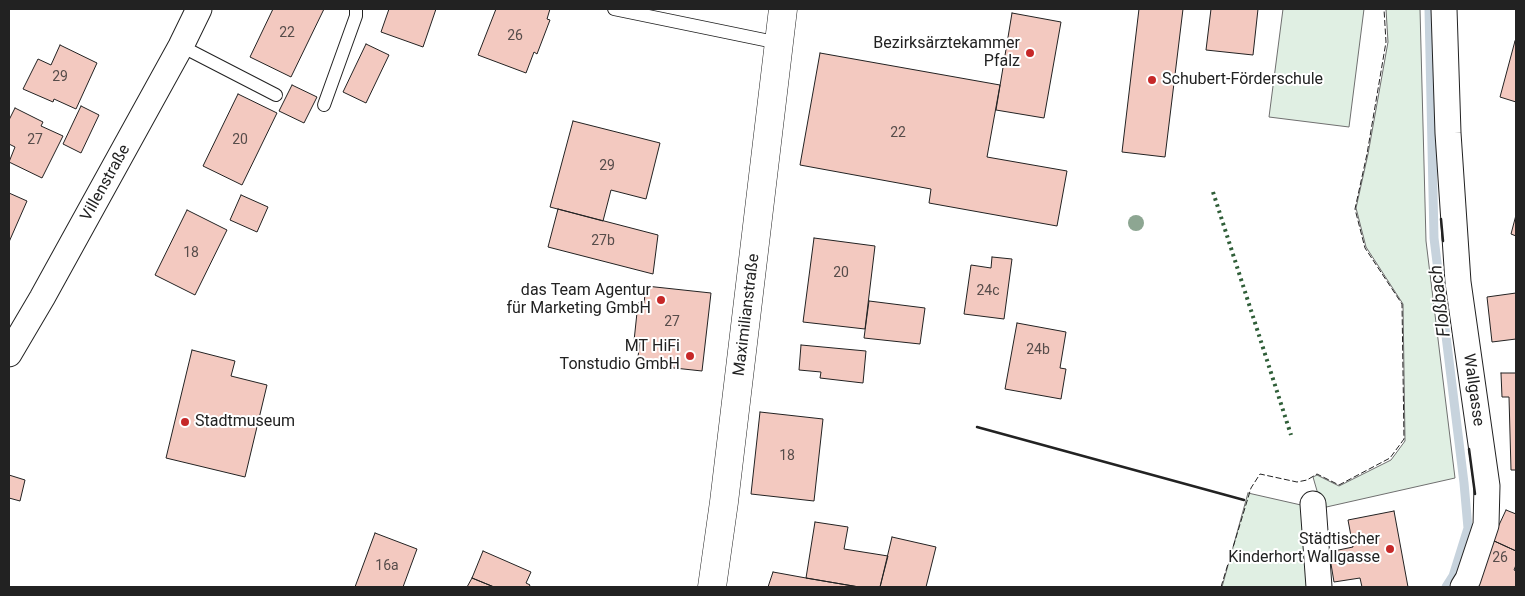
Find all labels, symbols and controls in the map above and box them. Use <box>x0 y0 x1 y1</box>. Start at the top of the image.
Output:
house number: 22 <box>279 25 295 41</box>
house number: 26 <box>507 28 523 44</box>
place label: Bezirksärztekammer Pfalz <box>873 34 1020 72</box>
marker: Bezirksärztekammer Pfalz <box>1024 47 1036 59</box>
house number: 29 <box>52 69 68 85</box>
place label: Schubert-Förderschule <box>1162 70 1323 90</box>
marker: Schubert-Förderschule <box>1146 74 1158 86</box>
house number: 22 <box>890 125 906 141</box>
house number: 27 <box>27 132 43 148</box>
house number: 20 <box>232 132 248 148</box>
street label: Villenstraße <box>77 141 135 225</box>
house number: 29 <box>599 158 615 174</box>
house number: 27b <box>591 233 615 249</box>
house number: 18 <box>183 245 199 261</box>
street label: Maximilianstraße <box>730 253 764 377</box>
water label: Floßbach <box>1426 264 1456 338</box>
house number: 20 <box>833 265 849 281</box>
place label: das Team Agentur für Marketing GmbH <box>506 281 651 319</box>
house number: 24c <box>976 283 1000 299</box>
marker: das Team Agentur für Marketing GmbH <box>655 294 667 306</box>
house number: 27 <box>664 314 680 330</box>
place label: MT HiFi Tonstudio GmbH <box>560 337 680 375</box>
house number: 24b <box>1026 342 1050 358</box>
marker: MT HiFi Tonstudio GmbH <box>684 350 696 362</box>
street label: Wallgasse <box>1458 352 1488 428</box>
place label: Stadtmuseum <box>195 412 295 432</box>
marker: Stadtmuseum <box>179 416 191 428</box>
house number: 18 <box>779 448 795 464</box>
place label: Städtischer Kinderhort Wallgasse <box>1228 530 1380 568</box>
marker: Städtischer Kinderhort Wallgasse <box>1384 543 1396 555</box>
house number: 26 <box>1492 550 1508 566</box>
house number: 16a <box>375 558 399 574</box>

